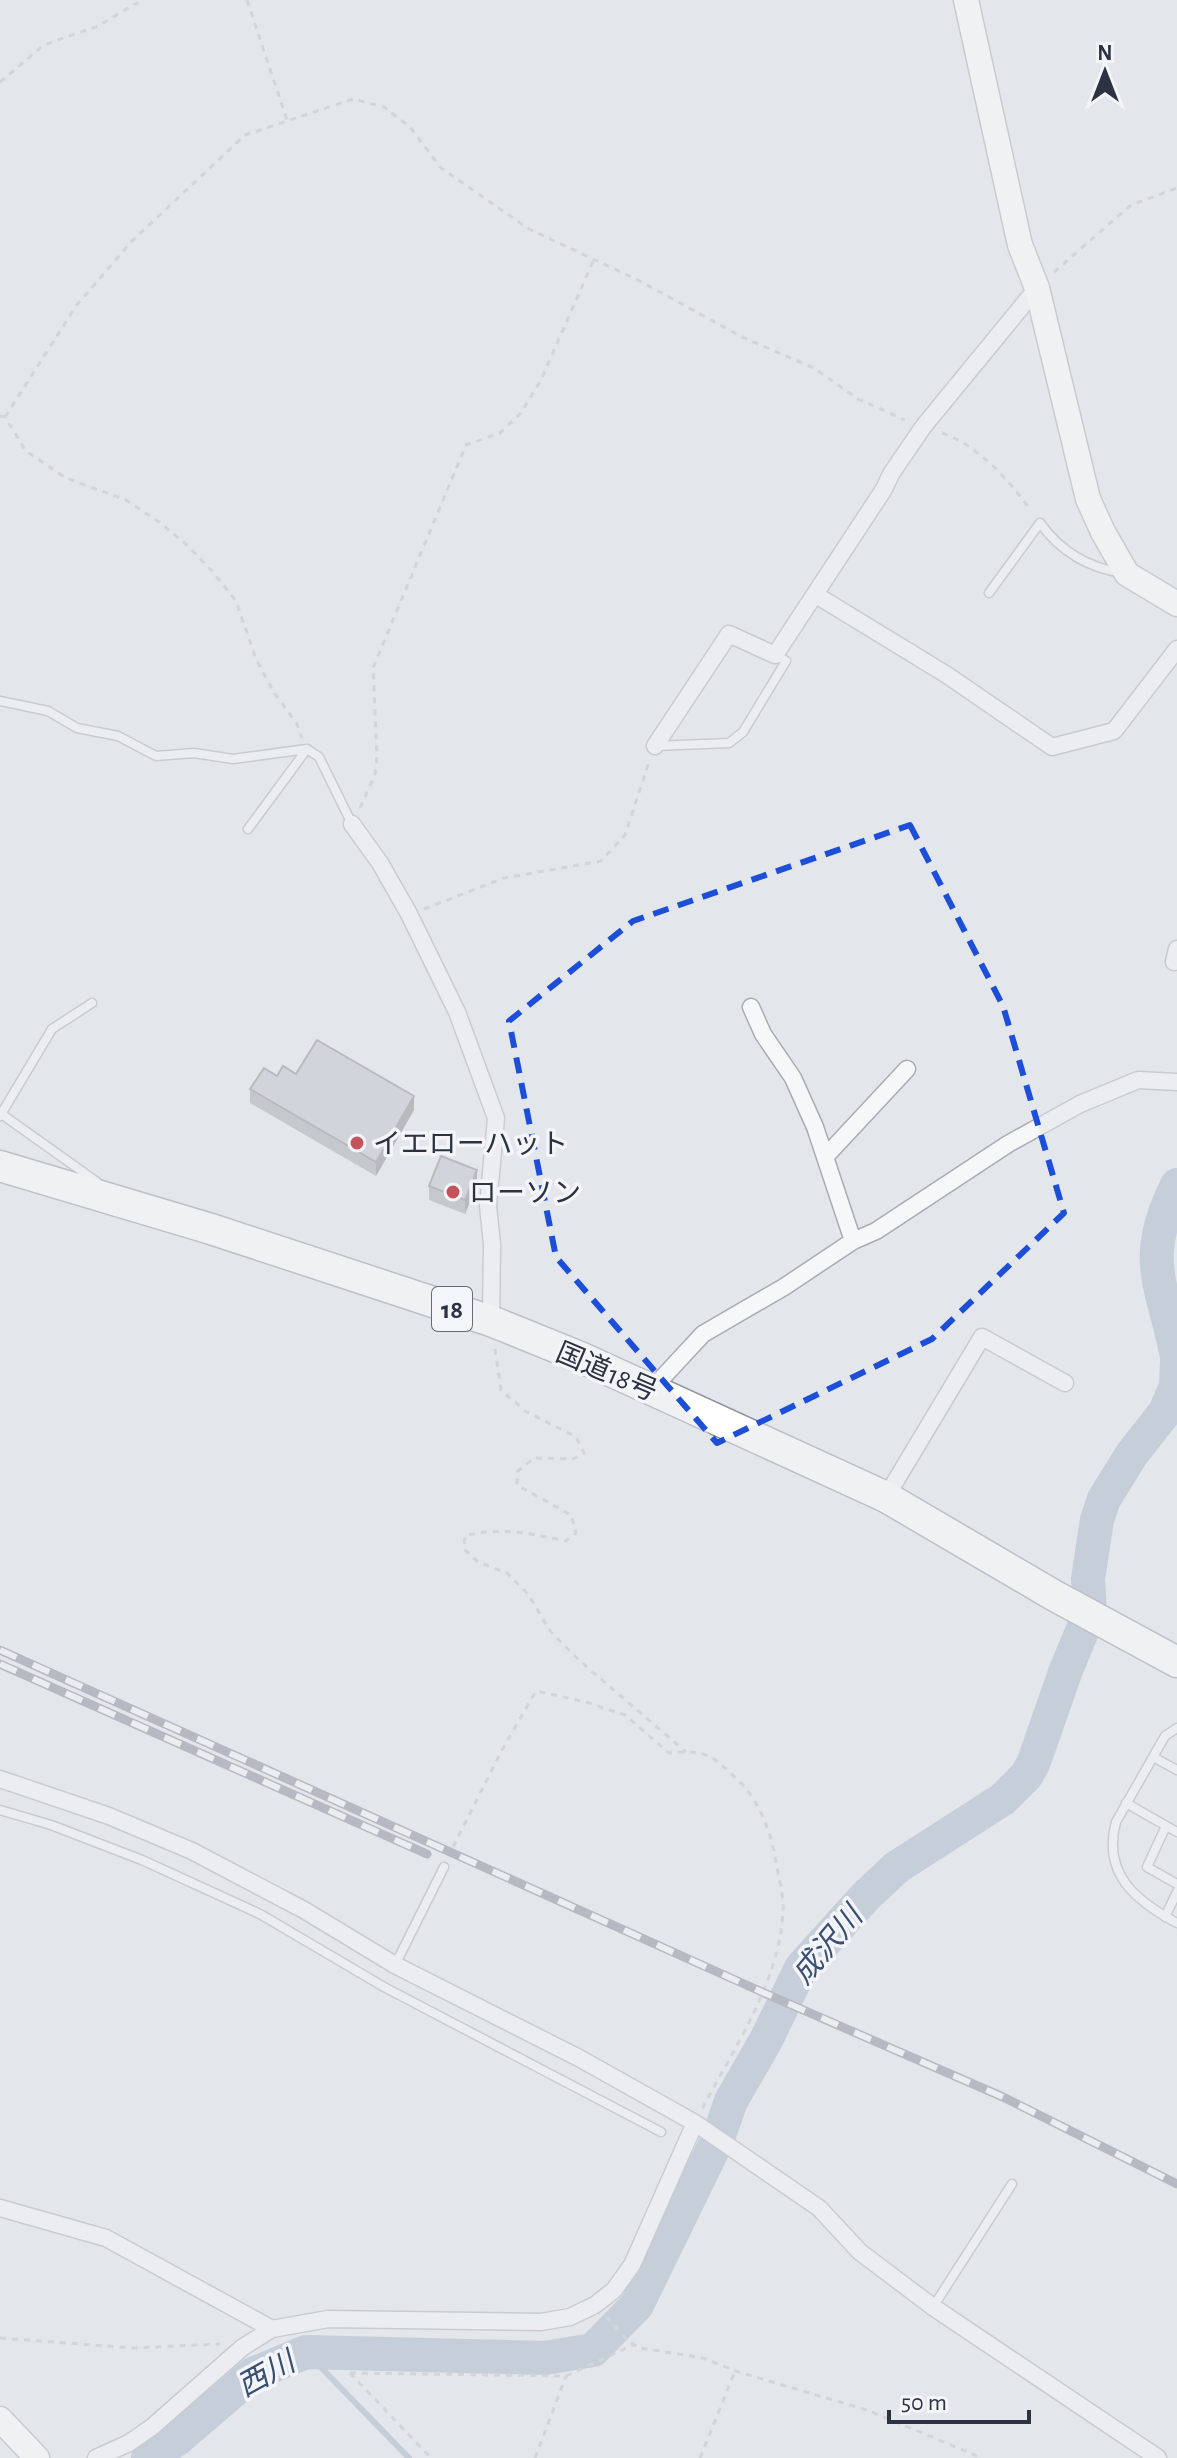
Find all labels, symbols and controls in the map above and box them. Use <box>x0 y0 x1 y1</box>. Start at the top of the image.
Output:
north arrow <box>1065 32 1145 112</box>
text: N <box>1097 42 1113 64</box>
place label: イエローハット <box>373 1131 568 1159</box>
marker: イエローハット <box>348 1134 366 1152</box>
place label: ローソン <box>469 1180 581 1208</box>
marker: ローソン <box>444 1183 462 1201</box>
road number: 18 <box>432 1287 472 1331</box>
street label: 国道18号 <box>552 1337 662 1407</box>
water label: 成沢川 <box>786 1898 870 1990</box>
water label: 西川 <box>233 2346 303 2403</box>
scale bar <box>889 2374 1029 2424</box>
text: 50 m <box>901 2391 947 2415</box>

